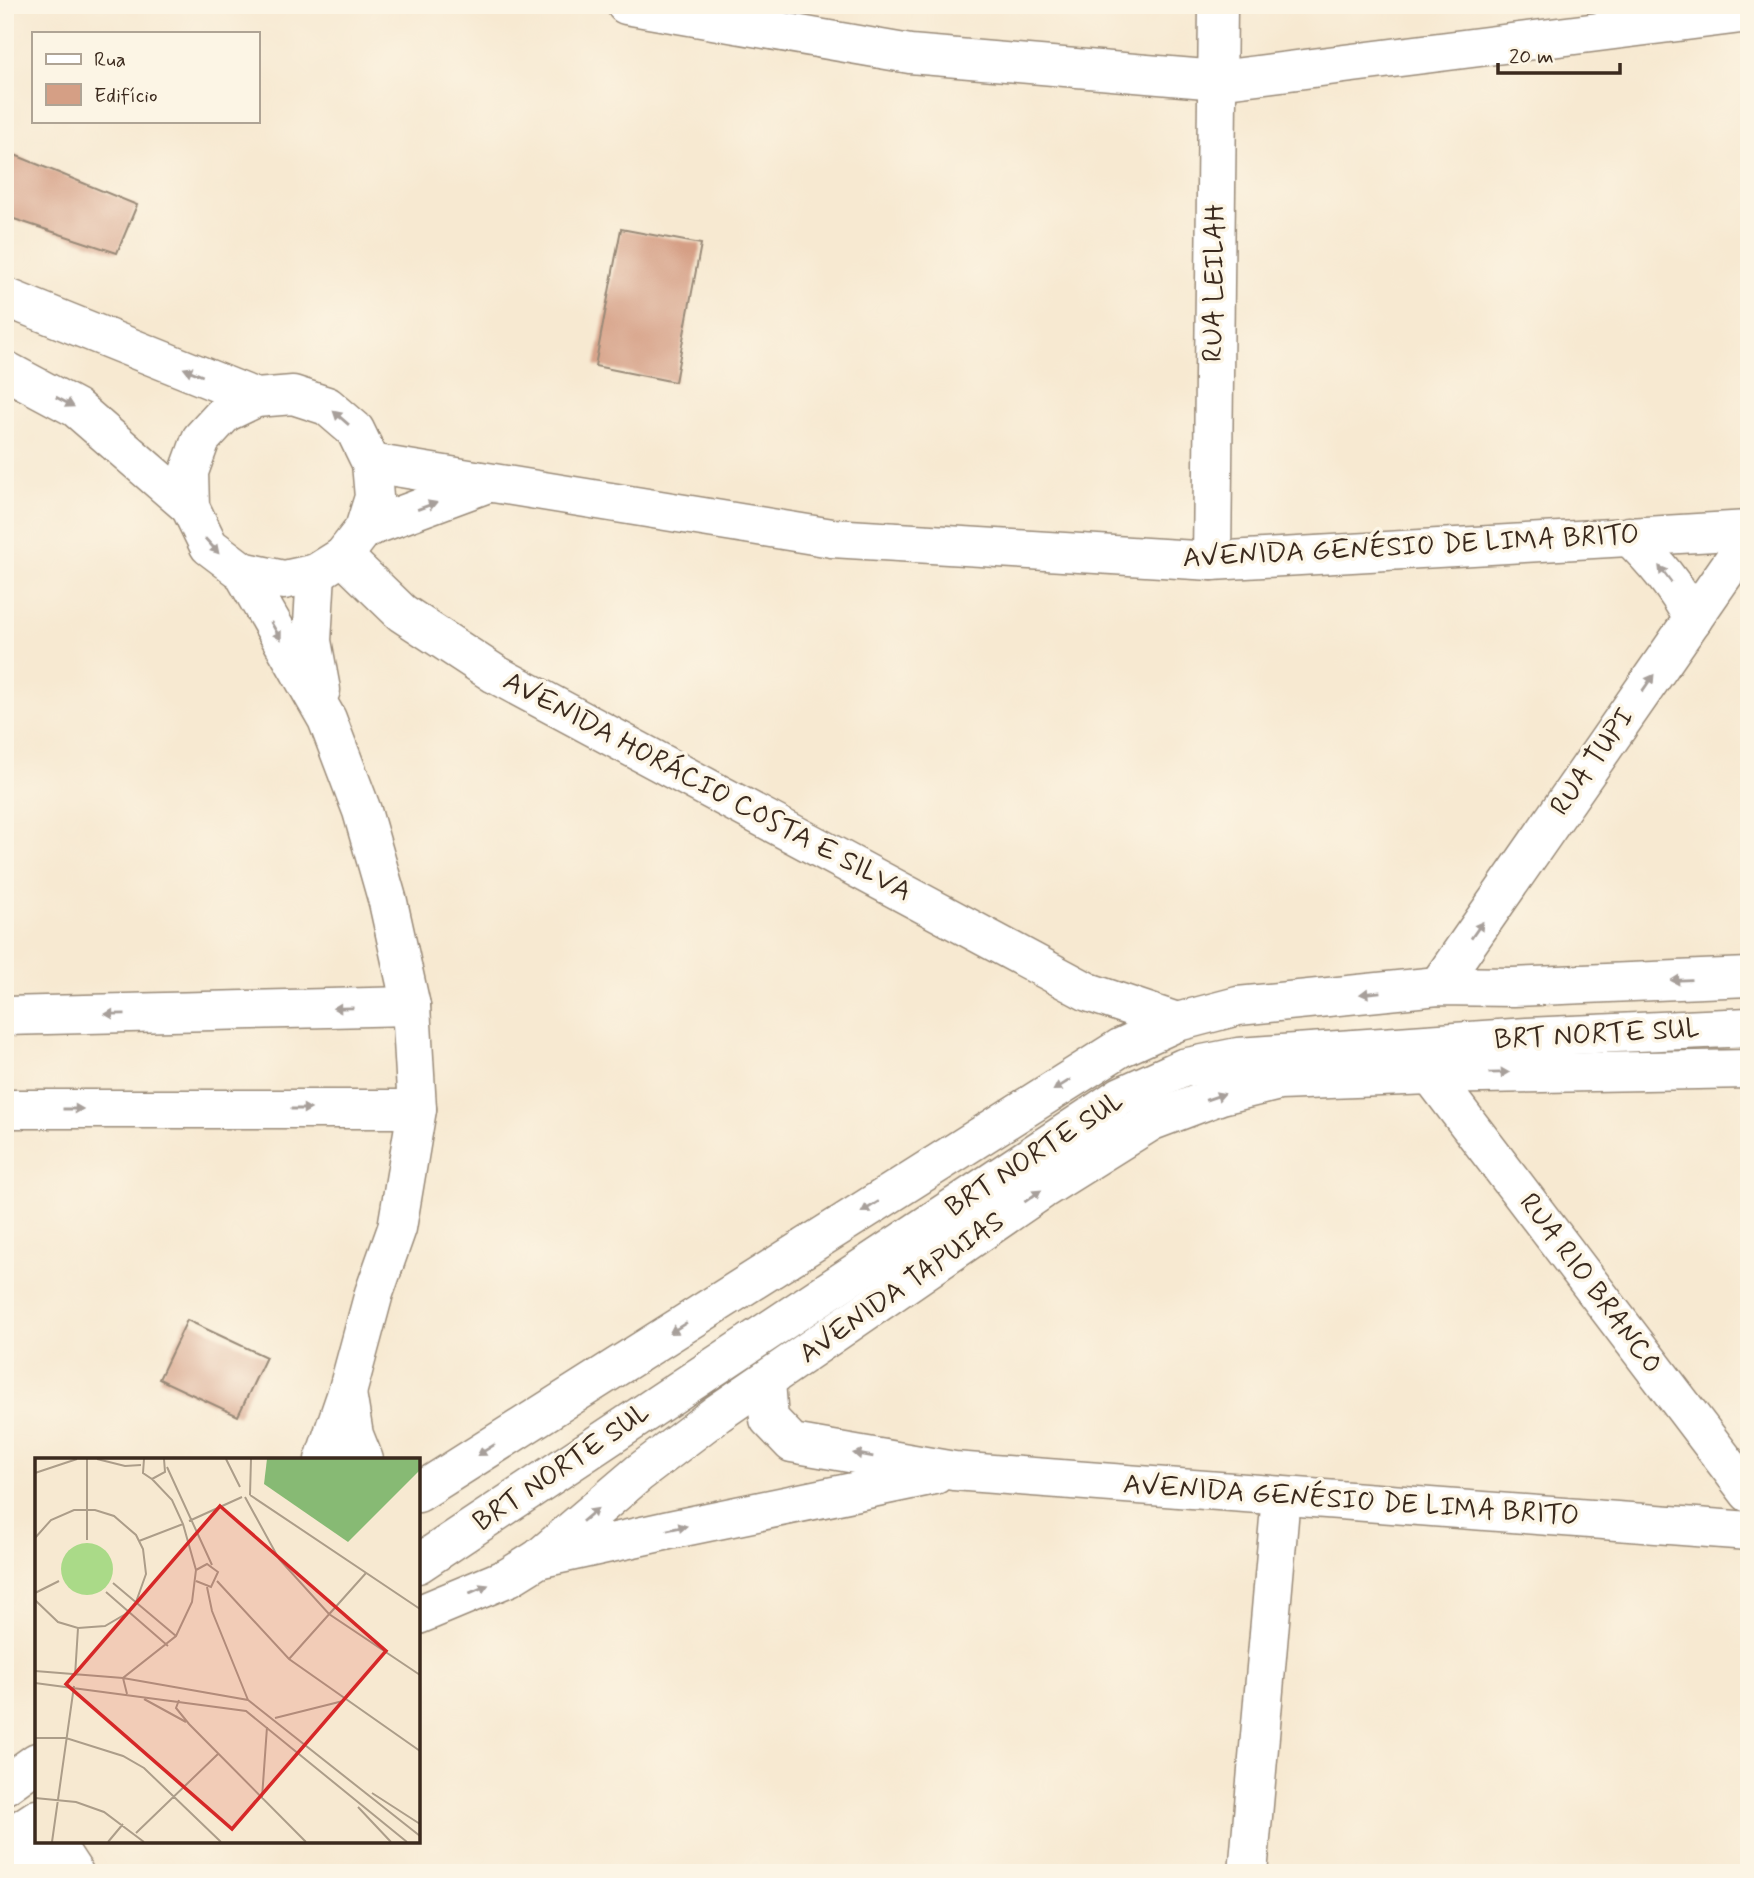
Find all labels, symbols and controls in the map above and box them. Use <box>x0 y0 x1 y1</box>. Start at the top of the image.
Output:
legend <box>32 32 259 122</box>
scale bar <box>1498 32 1621 76</box>
text: 20 m <box>1509 43 1554 71</box>
text: Rua <box>94 46 126 74</box>
text: Edifício <box>94 82 158 110</box>
street label: RUA LEILAH <box>1195 203 1235 363</box>
one-way arrow <box>182 367 203 378</box>
one-way arrow <box>56 396 75 408</box>
one-way arrow <box>332 410 350 426</box>
one-way arrow <box>416 500 437 511</box>
street label: AVENIDA GENÉSIO DE LIMA BRITO <box>1182 515 1640 577</box>
one-way arrow <box>204 537 220 554</box>
one-way arrow <box>1658 565 1672 584</box>
one-way arrow <box>270 621 282 640</box>
street label: AVENIDA HORÁCIO COSTA E SILVA <box>496 662 918 911</box>
one-way arrow <box>1641 674 1655 692</box>
street label: RUA TUPI <box>1542 701 1644 823</box>
one-way arrow <box>1470 921 1484 939</box>
one-way arrow <box>1669 974 1691 985</box>
one-way arrow <box>1359 988 1381 999</box>
one-way arrow <box>332 1002 354 1013</box>
one-way arrow <box>104 1008 126 1019</box>
street label: BRT NORTE SUL <box>1493 1011 1701 1059</box>
one-way arrow <box>1488 1068 1510 1079</box>
one-way arrow <box>1053 1078 1072 1091</box>
street label: BRT NORTE SUL <box>939 1083 1131 1227</box>
one-way arrow <box>1205 1091 1226 1102</box>
one-way arrow <box>63 1103 85 1115</box>
one-way arrow <box>290 1103 312 1115</box>
street label: RUA RIO BRANCO <box>1510 1186 1670 1382</box>
one-way arrow <box>1023 1190 1043 1203</box>
one-way arrow <box>861 1200 880 1213</box>
street label: AVENIDA TAPUIAS <box>792 1203 1012 1373</box>
one-way arrow <box>668 1322 688 1335</box>
street label: BRT NORTE SUL <box>466 1395 658 1541</box>
one-way arrow <box>476 1444 496 1457</box>
one-way arrow <box>852 1449 874 1460</box>
inset map <box>35 1458 420 1843</box>
street label: AVENIDA GENÉSIO DE LIMA BRITO <box>1122 1465 1581 1535</box>
one-way arrow <box>581 1507 599 1523</box>
one-way arrow <box>666 1523 688 1534</box>
one-way arrow <box>469 1583 490 1594</box>

